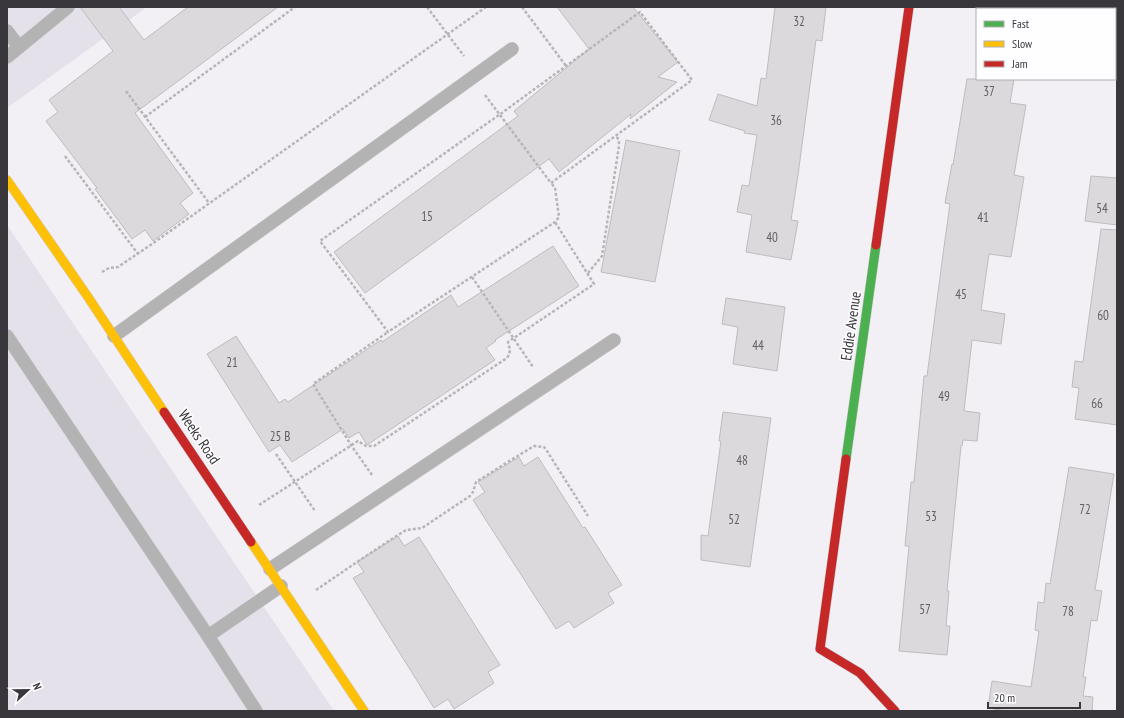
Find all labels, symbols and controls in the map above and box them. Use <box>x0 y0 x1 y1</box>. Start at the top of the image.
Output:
legend <box>976 8 1116 80</box>
house number: 32 <box>793 13 805 30</box>
text: Fast <box>1012 16 1030 31</box>
text: Slow <box>1012 36 1033 51</box>
text: Jam <box>1011 56 1028 71</box>
house number: 37 <box>983 83 995 100</box>
house number: 36 <box>770 112 782 129</box>
house number: 54 <box>1096 200 1108 217</box>
house number: 15 <box>421 208 433 225</box>
house number: 41 <box>977 209 989 226</box>
house number: 40 <box>766 229 778 246</box>
house number: 45 <box>955 286 967 303</box>
street label: Eddie Avenue <box>836 290 865 362</box>
house number: 60 <box>1097 307 1109 324</box>
house number: 44 <box>752 337 764 354</box>
house number: 21 <box>226 354 238 371</box>
house number: 49 <box>938 388 950 405</box>
house number: 66 <box>1091 395 1103 412</box>
street label: Weeks Road <box>174 406 224 468</box>
house number: 25 B <box>270 428 290 445</box>
house number: 48 <box>736 452 748 469</box>
house number: 72 <box>1079 501 1091 518</box>
house number: 53 <box>925 508 937 525</box>
house number: 52 <box>728 511 740 528</box>
house number: 57 <box>919 601 931 618</box>
house number: 78 <box>1062 603 1074 620</box>
north arrow <box>8 670 48 710</box>
text: N <box>30 681 45 692</box>
scale bar <box>988 684 1080 710</box>
text: 20 m <box>994 690 1015 705</box>

